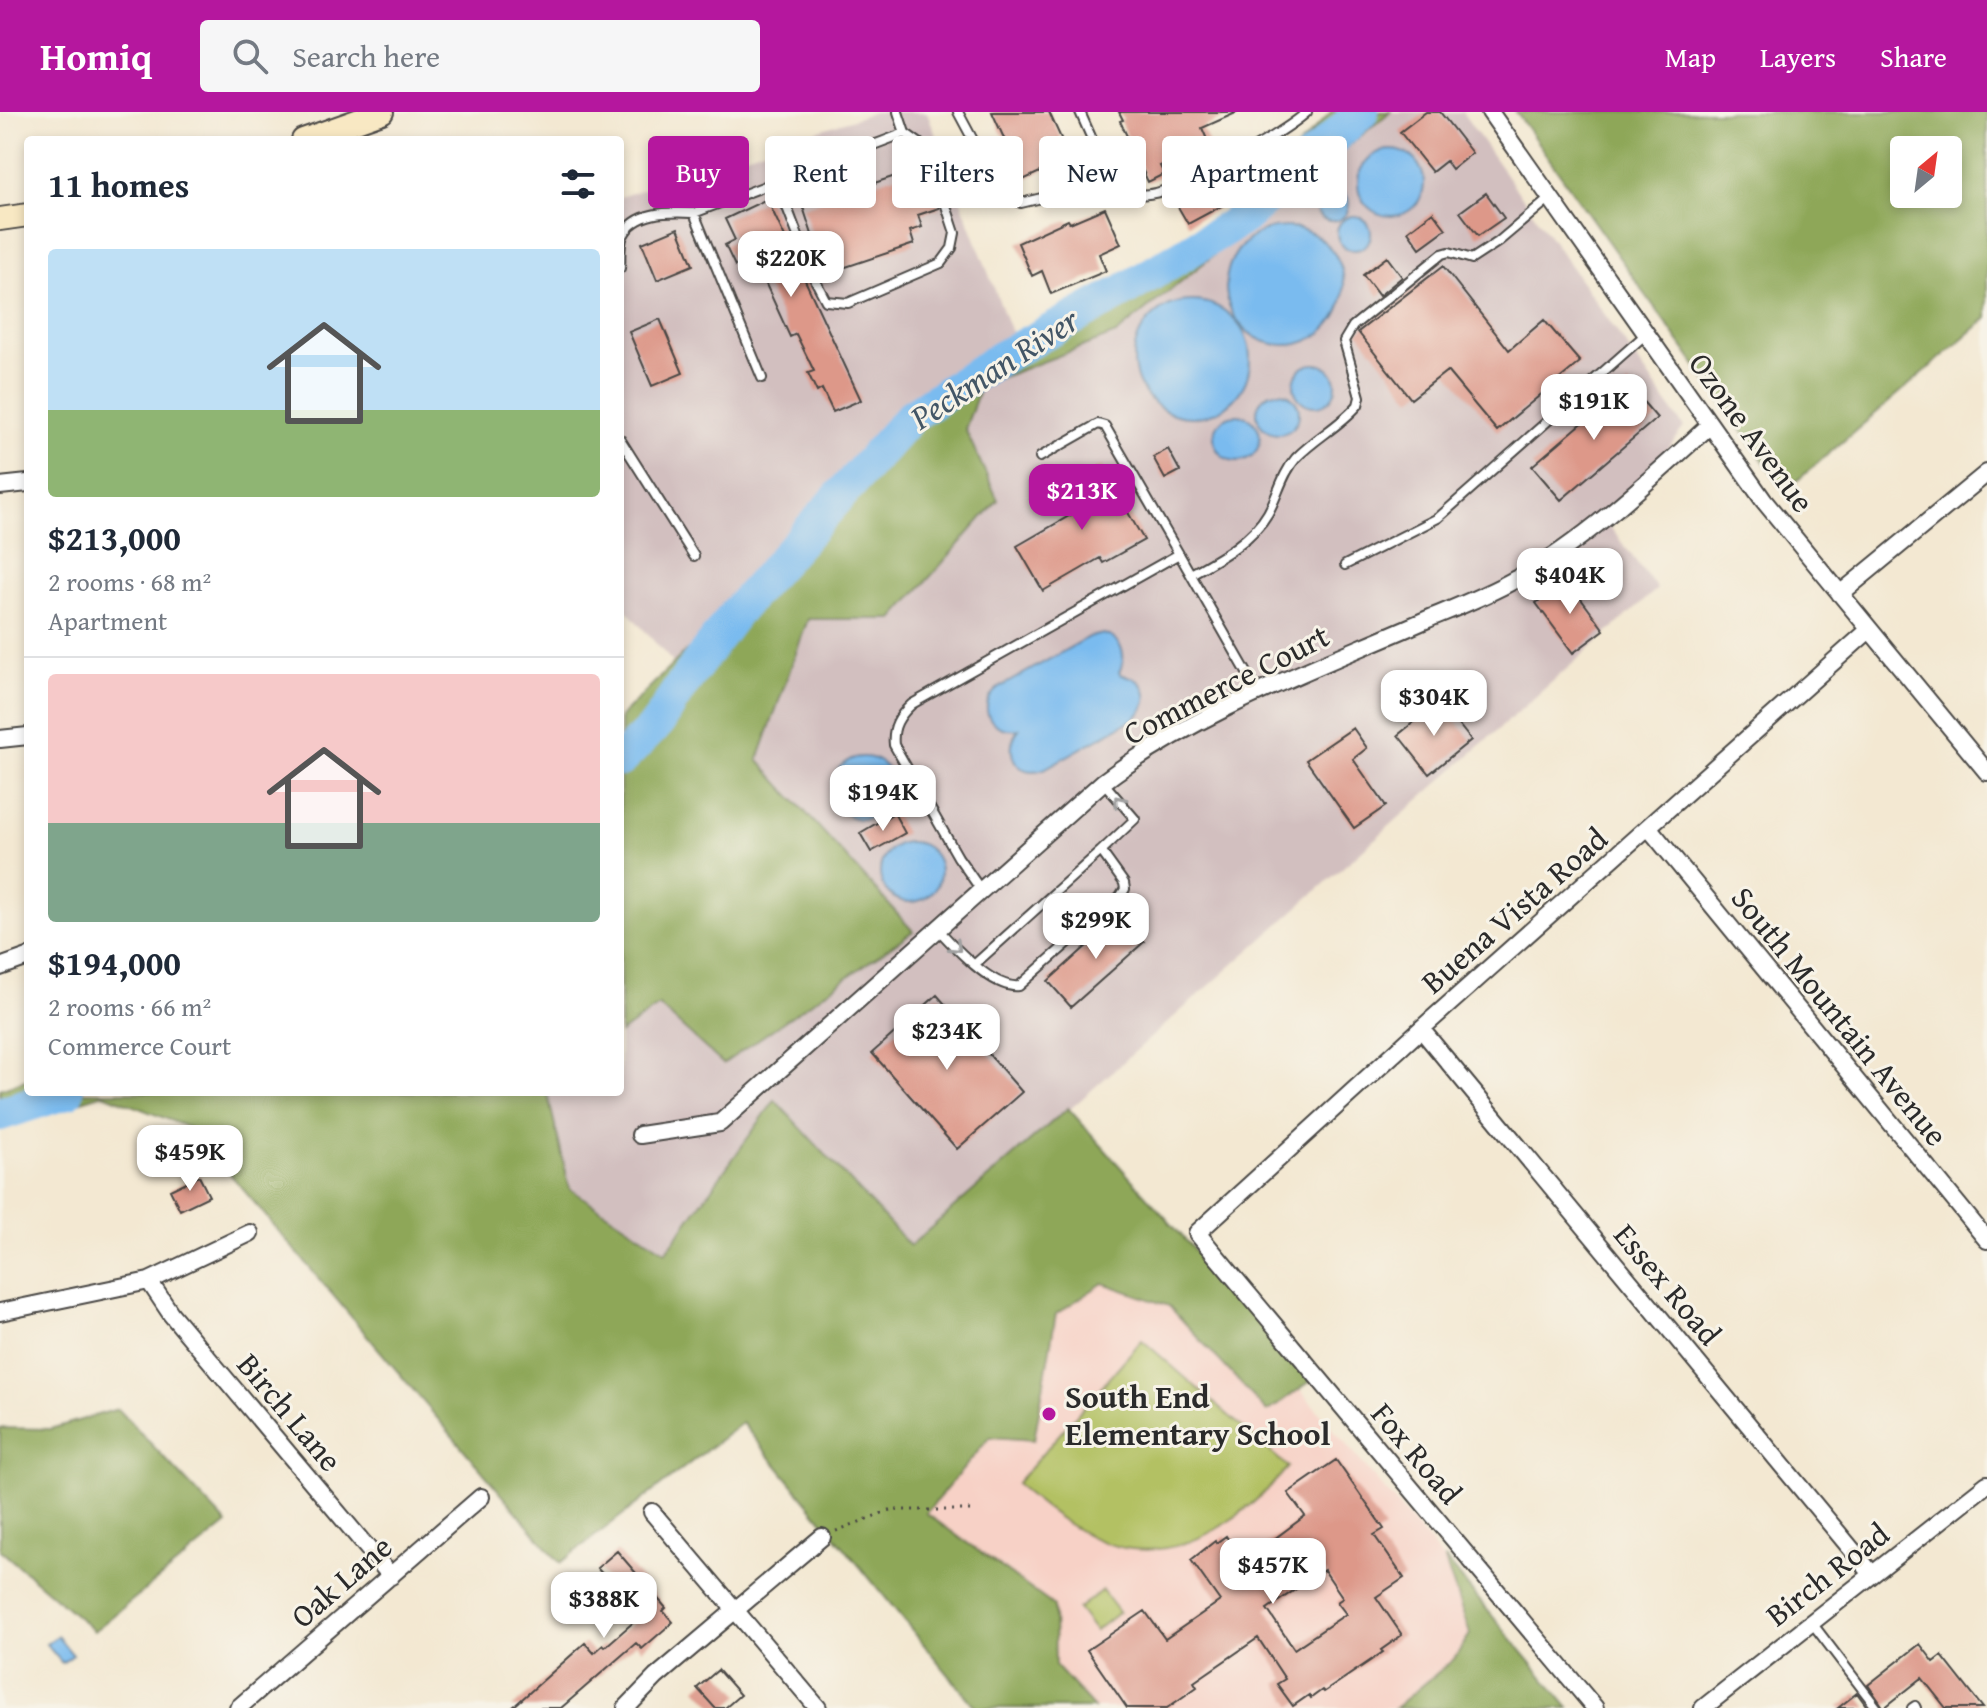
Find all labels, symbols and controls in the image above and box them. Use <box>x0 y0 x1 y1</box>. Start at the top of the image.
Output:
search box <box>200 20 760 92</box>
text: Homiq <box>40 28 152 84</box>
icon: search <box>228 34 272 78</box>
text: Search here <box>292 34 440 78</box>
text: Map <box>1665 36 1716 77</box>
text: Layers <box>1760 36 1836 77</box>
text: Share <box>1880 36 1947 77</box>
chip: Buy <box>648 136 749 208</box>
chip: Rent <box>765 136 876 208</box>
chip: Filters <box>892 136 1023 208</box>
chip: New <box>1039 136 1146 208</box>
chip: Apartment <box>1162 136 1347 208</box>
north arrow <box>1890 136 1962 208</box>
map controls <box>1890 136 1962 208</box>
text: 11 homes <box>48 160 189 209</box>
icon: filters <box>556 162 600 206</box>
pin: $220K <box>735 231 847 299</box>
text: $220K <box>756 237 826 276</box>
water label: Peckman River <box>899 294 1089 441</box>
icon: home <box>252 301 396 445</box>
street label: Ozone Avenue <box>1678 342 1826 522</box>
pin: $191K <box>1538 374 1650 442</box>
text: $191K <box>1559 380 1629 419</box>
pin: $213K <box>1026 464 1138 532</box>
text: $213K <box>1047 470 1117 509</box>
text: $213,000 <box>48 513 181 562</box>
pin: $404K <box>1514 548 1626 616</box>
text: $404K <box>1535 554 1605 593</box>
text: 2 rooms · 68 m² <box>48 562 211 601</box>
text: Apartment <box>48 601 167 640</box>
street label: Commerce Court <box>1115 612 1337 756</box>
pin: $304K <box>1378 670 1490 738</box>
text: $304K <box>1399 676 1469 715</box>
icon: home <box>252 726 396 870</box>
pin: $194K <box>827 765 939 833</box>
text: $194K <box>848 771 918 810</box>
one-way arrow <box>1114 796 1129 810</box>
street label: Buena Vista Road <box>1410 816 1618 1004</box>
street label: South Mountain Avenue <box>1720 876 1960 1156</box>
pin: $299K <box>1040 893 1152 961</box>
text: $299K <box>1061 899 1131 938</box>
text: $194,000 <box>48 938 181 987</box>
one-way arrow <box>946 938 961 952</box>
text: 2 rooms · 66 m² <box>48 987 211 1026</box>
pin: $234K <box>891 1004 1003 1072</box>
text: $234K <box>912 1010 982 1049</box>
text: Commerce Court <box>48 1026 231 1065</box>
pin: $459K <box>134 1125 246 1193</box>
text: $459K <box>155 1131 225 1170</box>
street label: Essex Road <box>1603 1213 1733 1355</box>
street label: Birch Lane <box>226 1342 354 1482</box>
place label: South End Elementary School <box>1065 1373 1331 1457</box>
street label: Fox Road <box>1360 1392 1474 1514</box>
marker: South End Elementary School <box>1040 1405 1058 1423</box>
street label: Birch Road <box>1755 1511 1899 1637</box>
street label: Oak Lane <box>280 1523 402 1639</box>
pin: $457K <box>1217 1538 1329 1606</box>
text: $457K <box>1238 1544 1308 1583</box>
pin: $388K <box>548 1572 660 1640</box>
text: $388K <box>569 1578 639 1617</box>

